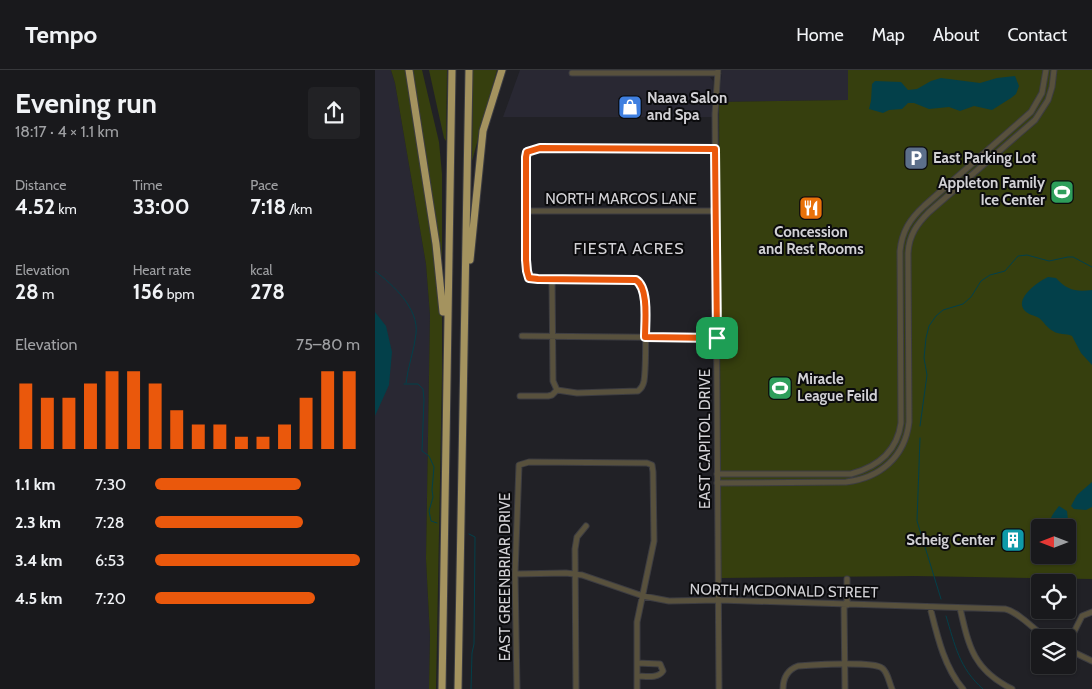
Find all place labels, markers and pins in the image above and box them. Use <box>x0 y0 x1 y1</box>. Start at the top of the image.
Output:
place label: Naava Salon and Spa <box>647 89 727 124</box>
shop icon: Naava Salon and Spa <box>617 94 643 120</box>
parking icon: East Parking Lot <box>903 145 929 171</box>
place label: East Parking Lot <box>933 149 1036 167</box>
place label: Appleton Family Ice Center <box>938 174 1046 209</box>
sports icon: Appleton Family Ice Center <box>1049 179 1075 205</box>
restaurant icon: Concession and Rest Rooms <box>798 195 824 221</box>
place label: Concession and Rest Rooms <box>759 223 863 258</box>
pin <box>696 317 738 359</box>
place label: Miracle League Feild <box>797 370 878 405</box>
sports icon: Miracle League Feild <box>767 375 793 401</box>
building icon: Scheig Center <box>1000 527 1026 553</box>
place label: Scheig Center <box>906 531 995 549</box>

